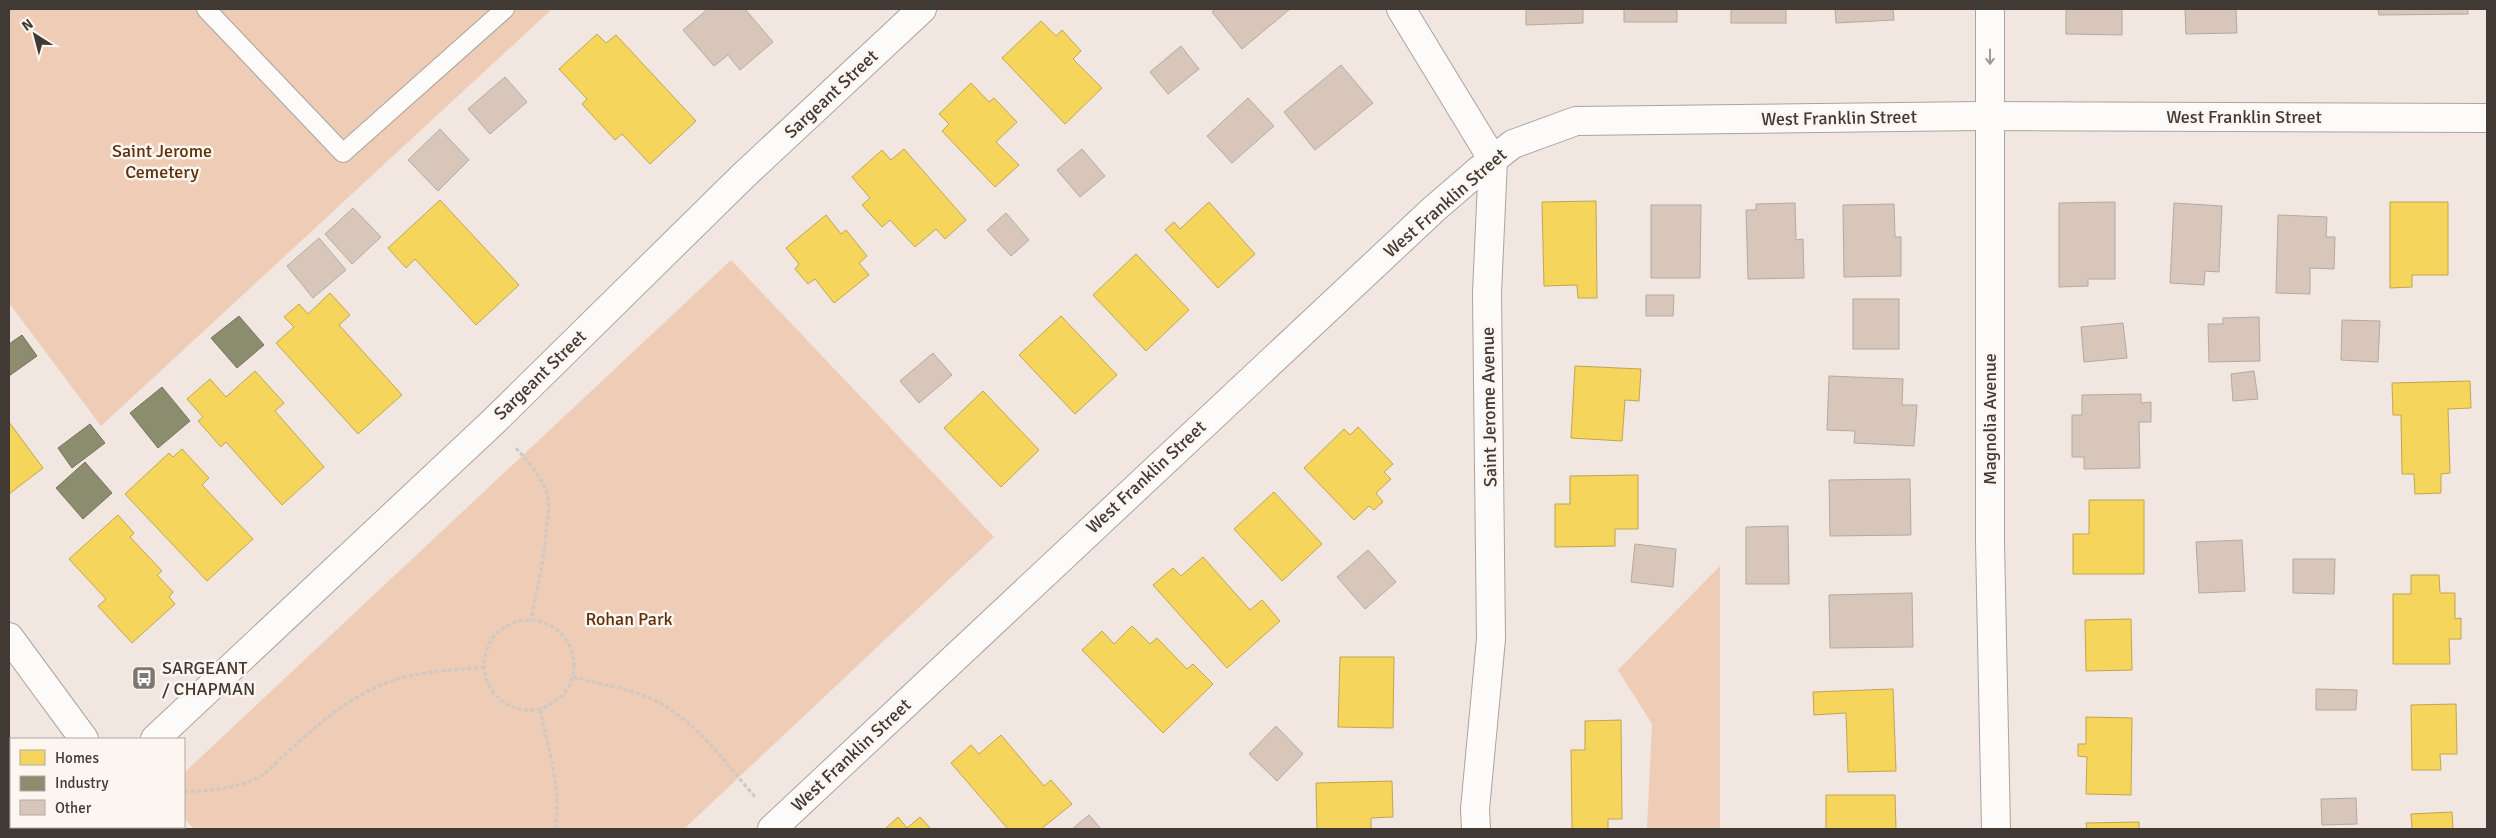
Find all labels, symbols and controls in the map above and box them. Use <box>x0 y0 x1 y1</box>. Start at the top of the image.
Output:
north arrow <box>10 10 60 60</box>
text: N <box>19 15 37 35</box>
street label: Sargeant Street <box>780 45 882 143</box>
one-way arrow <box>1985 49 1995 65</box>
street label: West Franklin Street <box>1761 106 1917 130</box>
street label: West Franklin Street <box>2166 106 2322 128</box>
park label: Saint Jerome Cemetery <box>112 140 212 183</box>
street label: West Franklin Street <box>1379 144 1511 262</box>
street label: Sargeant Street <box>489 325 591 425</box>
street label: Saint Jerome Avenue <box>1477 327 1501 487</box>
street label: Magnolia Avenue <box>1979 353 2001 485</box>
street label: West Franklin Street <box>1082 416 1210 538</box>
park label: Rohan Park <box>585 608 673 630</box>
place label: SARGEANT / CHAPMAN <box>162 657 255 700</box>
bus stop icon: SARGEANT / CHAPMAN <box>131 665 157 691</box>
street label: West Franklin Street <box>787 694 915 816</box>
legend <box>10 738 185 828</box>
text: Homes <box>55 749 99 767</box>
text: Industry <box>55 774 108 792</box>
text: Other <box>55 799 92 817</box>

